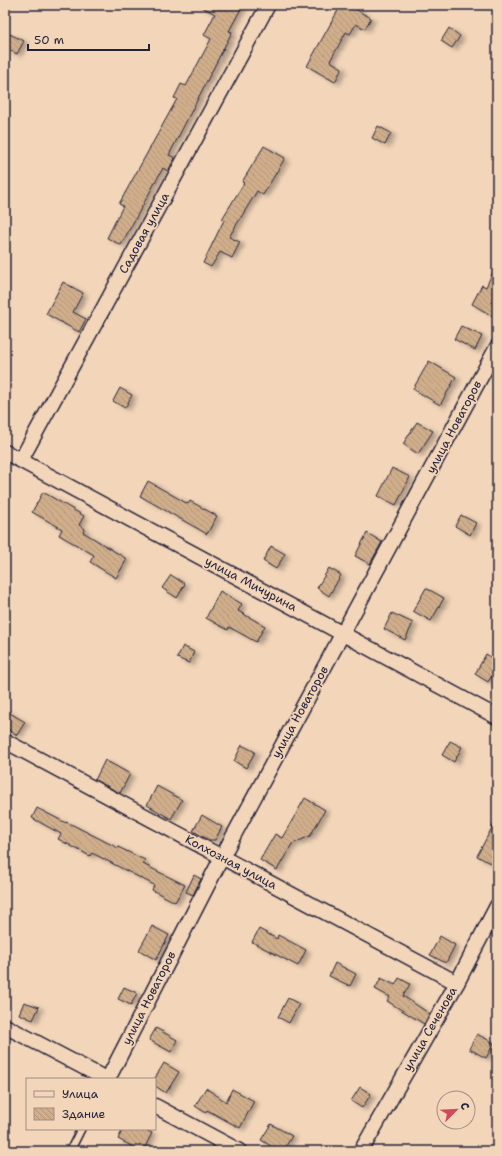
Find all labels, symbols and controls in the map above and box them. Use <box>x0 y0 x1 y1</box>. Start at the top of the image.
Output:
scale bar <box>28 26 149 52</box>
text: 50 m <box>34 32 64 48</box>
street label: Садовая улица <box>115 189 173 276</box>
street label: улица Новаторов <box>423 378 485 476</box>
street label: улица Мичурина <box>202 553 300 615</box>
street label: улица Новаторов <box>268 663 332 761</box>
street label: Колхозная улица <box>182 831 280 893</box>
street label: улица Новаторов <box>118 948 180 1048</box>
street label: улица Сеченова <box>399 983 461 1074</box>
legend <box>26 1078 156 1130</box>
text: Улица <box>62 1086 99 1102</box>
north arrow <box>436 1090 476 1130</box>
text: С <box>456 1100 473 1112</box>
text: Здание <box>62 1106 106 1122</box>

